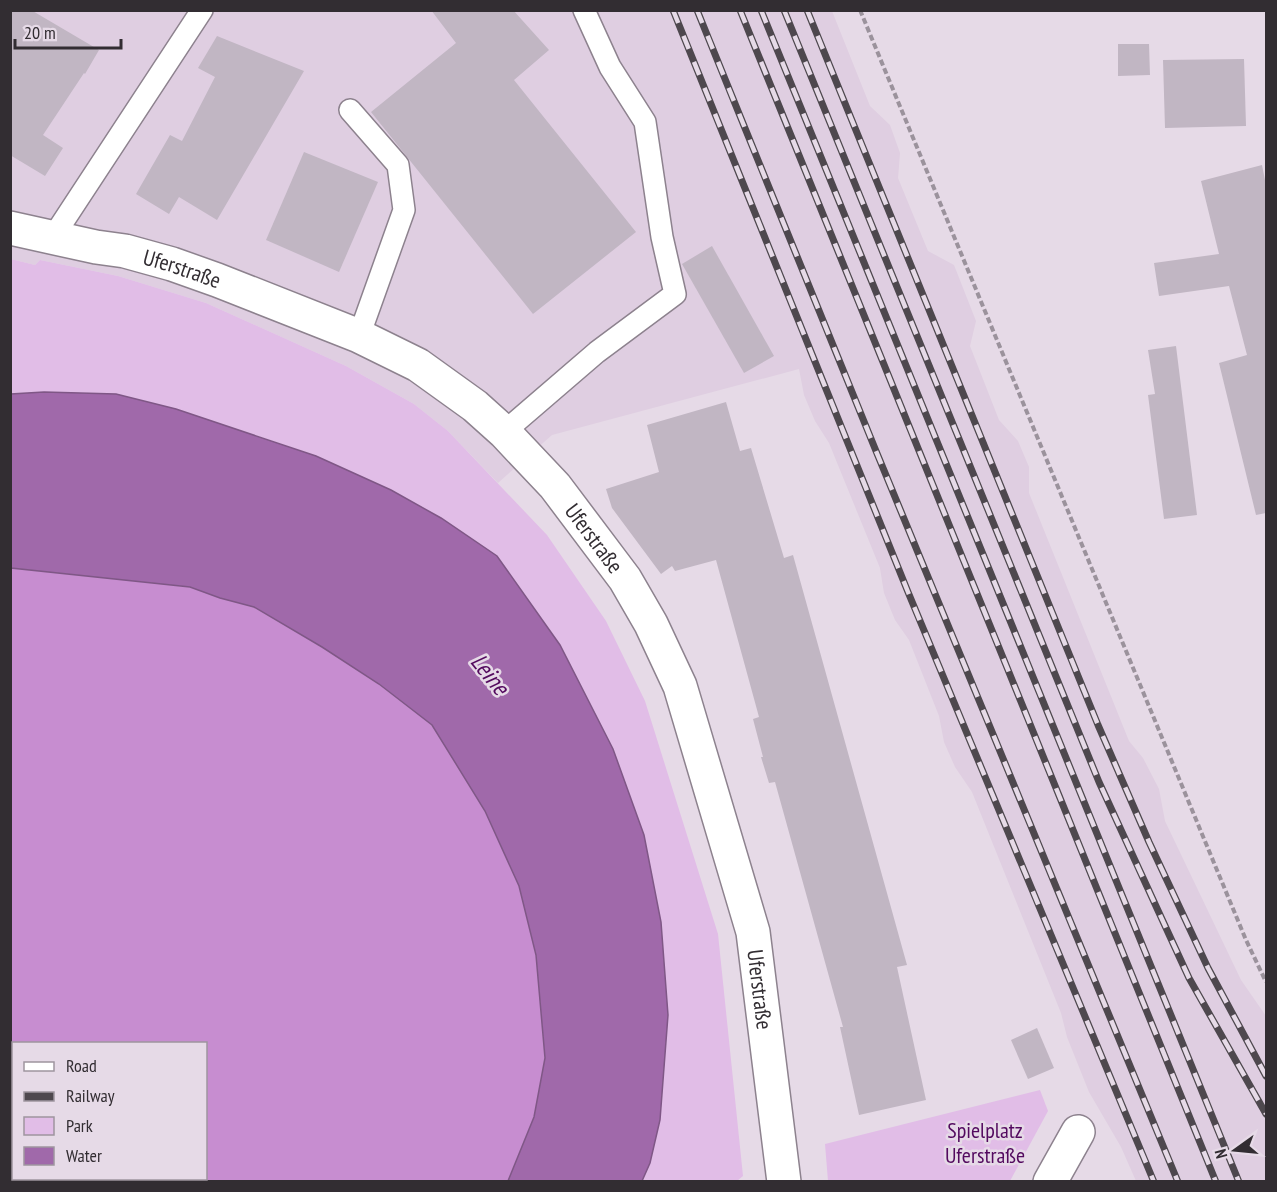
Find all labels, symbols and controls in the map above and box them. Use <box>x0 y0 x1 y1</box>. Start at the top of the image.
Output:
scale bar <box>15 12 122 50</box>
text: 20 m <box>24 21 56 44</box>
street label: Uferstraße <box>140 243 225 294</box>
street label: Uferstraße <box>559 498 630 579</box>
water label: Leine <box>464 647 517 703</box>
street label: Uferstraße <box>741 948 779 1031</box>
legend <box>12 1042 207 1180</box>
text: Road <box>66 1054 97 1077</box>
text: Railway <box>66 1084 115 1107</box>
text: Park <box>66 1114 93 1137</box>
park label: Spielplatz Uferstraße <box>945 1116 1025 1169</box>
north arrow <box>1205 1120 1265 1180</box>
text: Water <box>66 1144 102 1167</box>
text: N <box>1210 1147 1231 1161</box>

